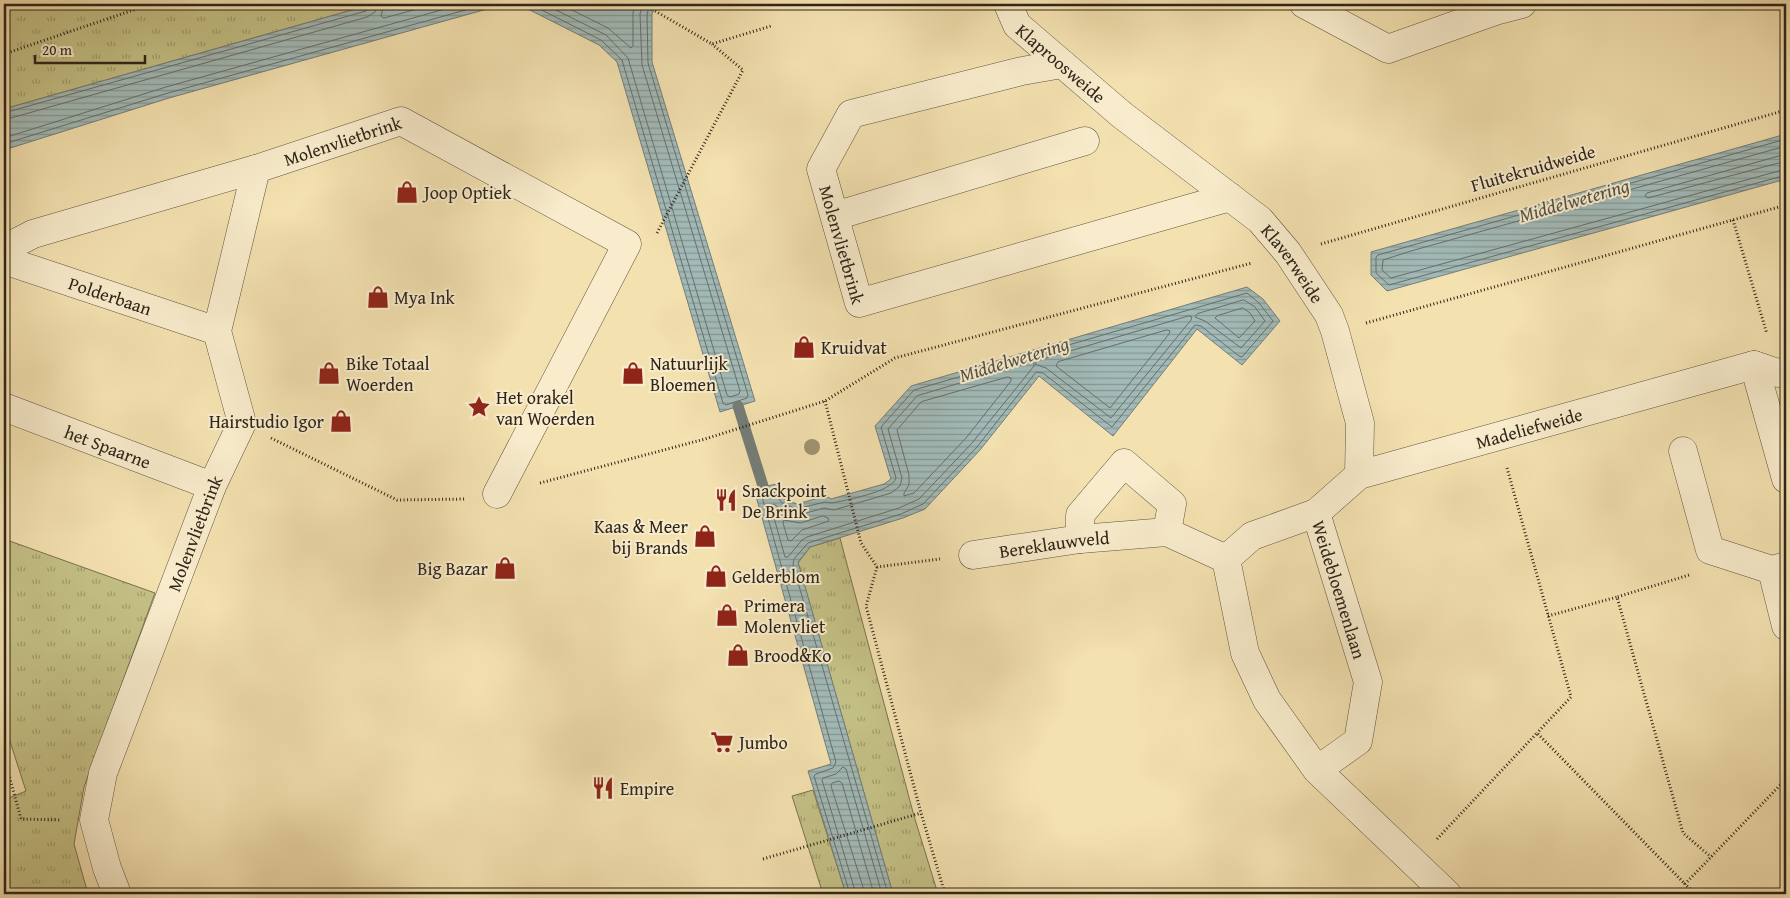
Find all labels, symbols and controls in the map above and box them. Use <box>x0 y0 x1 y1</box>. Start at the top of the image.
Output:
street label: Klaproosweide <box>1010 17 1112 109</box>
scale bar <box>35 32 145 64</box>
text: 20 m <box>42 39 73 60</box>
street label: Molenvlietbrink <box>280 108 406 172</box>
street label: Fluitekruidweide <box>1468 137 1598 199</box>
water label: Middelwetering <box>1516 171 1633 229</box>
shop icon: Joop Optiek <box>394 179 420 205</box>
place label: Joop Optiek <box>422 179 512 206</box>
street label: Molenvlietbrink <box>813 182 872 308</box>
street label: Klaverweide <box>1255 218 1331 308</box>
street label: Polderbaan <box>65 269 155 322</box>
shop icon: Mya Ink <box>365 284 391 310</box>
place label: Mya Ink <box>394 284 456 311</box>
water label: Middelwetering <box>956 329 1073 389</box>
shop icon: Kruidvat <box>791 334 817 360</box>
place label: Kruidvat <box>821 334 888 361</box>
place label: Bike Totaal Woerden <box>346 350 429 398</box>
place label: Natuurlijk Bloemen <box>650 350 728 398</box>
shop icon: Bike Totaal Woerden <box>316 360 342 386</box>
shop icon: Natuurlijk Bloemen <box>620 360 646 386</box>
place label: Het orakel van Woerden <box>496 384 595 432</box>
place icon: Het orakel van Woerden <box>466 394 492 420</box>
street label: Madeliefweide <box>1472 400 1585 455</box>
place label: Hairstudio Igor <box>209 408 325 435</box>
shop icon: Hairstudio Igor <box>328 408 354 434</box>
street label: het Spaarne <box>61 418 155 475</box>
street label: Molenvlietbrink <box>160 470 229 595</box>
place label: Snackpoint De Brink <box>742 477 827 525</box>
restaurant icon: Snackpoint De Brink <box>713 487 739 513</box>
place label: Kaas & Meer bij Brands <box>594 513 689 561</box>
street label: Weidebloemenlaan <box>1305 517 1374 662</box>
shop icon: Kaas & Meer bij Brands <box>692 523 718 549</box>
street label: Bereklauwveld <box>997 523 1111 564</box>
place label: Big Bazar <box>417 555 489 582</box>
shop icon: Big Bazar <box>492 555 518 581</box>
shop icon: Gelderblom <box>703 563 729 589</box>
place label: Gelderblom <box>732 563 820 590</box>
place label: Primera Molenvliet <box>744 592 826 640</box>
shop icon: Primera Molenvliet <box>714 602 740 628</box>
shop icon: Brood&Ko <box>725 642 751 668</box>
place label: Brood&Ko <box>754 642 831 669</box>
supermarket icon: Jumbo <box>709 729 735 755</box>
place label: Jumbo <box>737 729 788 756</box>
restaurant icon: Empire <box>590 775 616 801</box>
place label: Empire <box>620 775 674 802</box>

